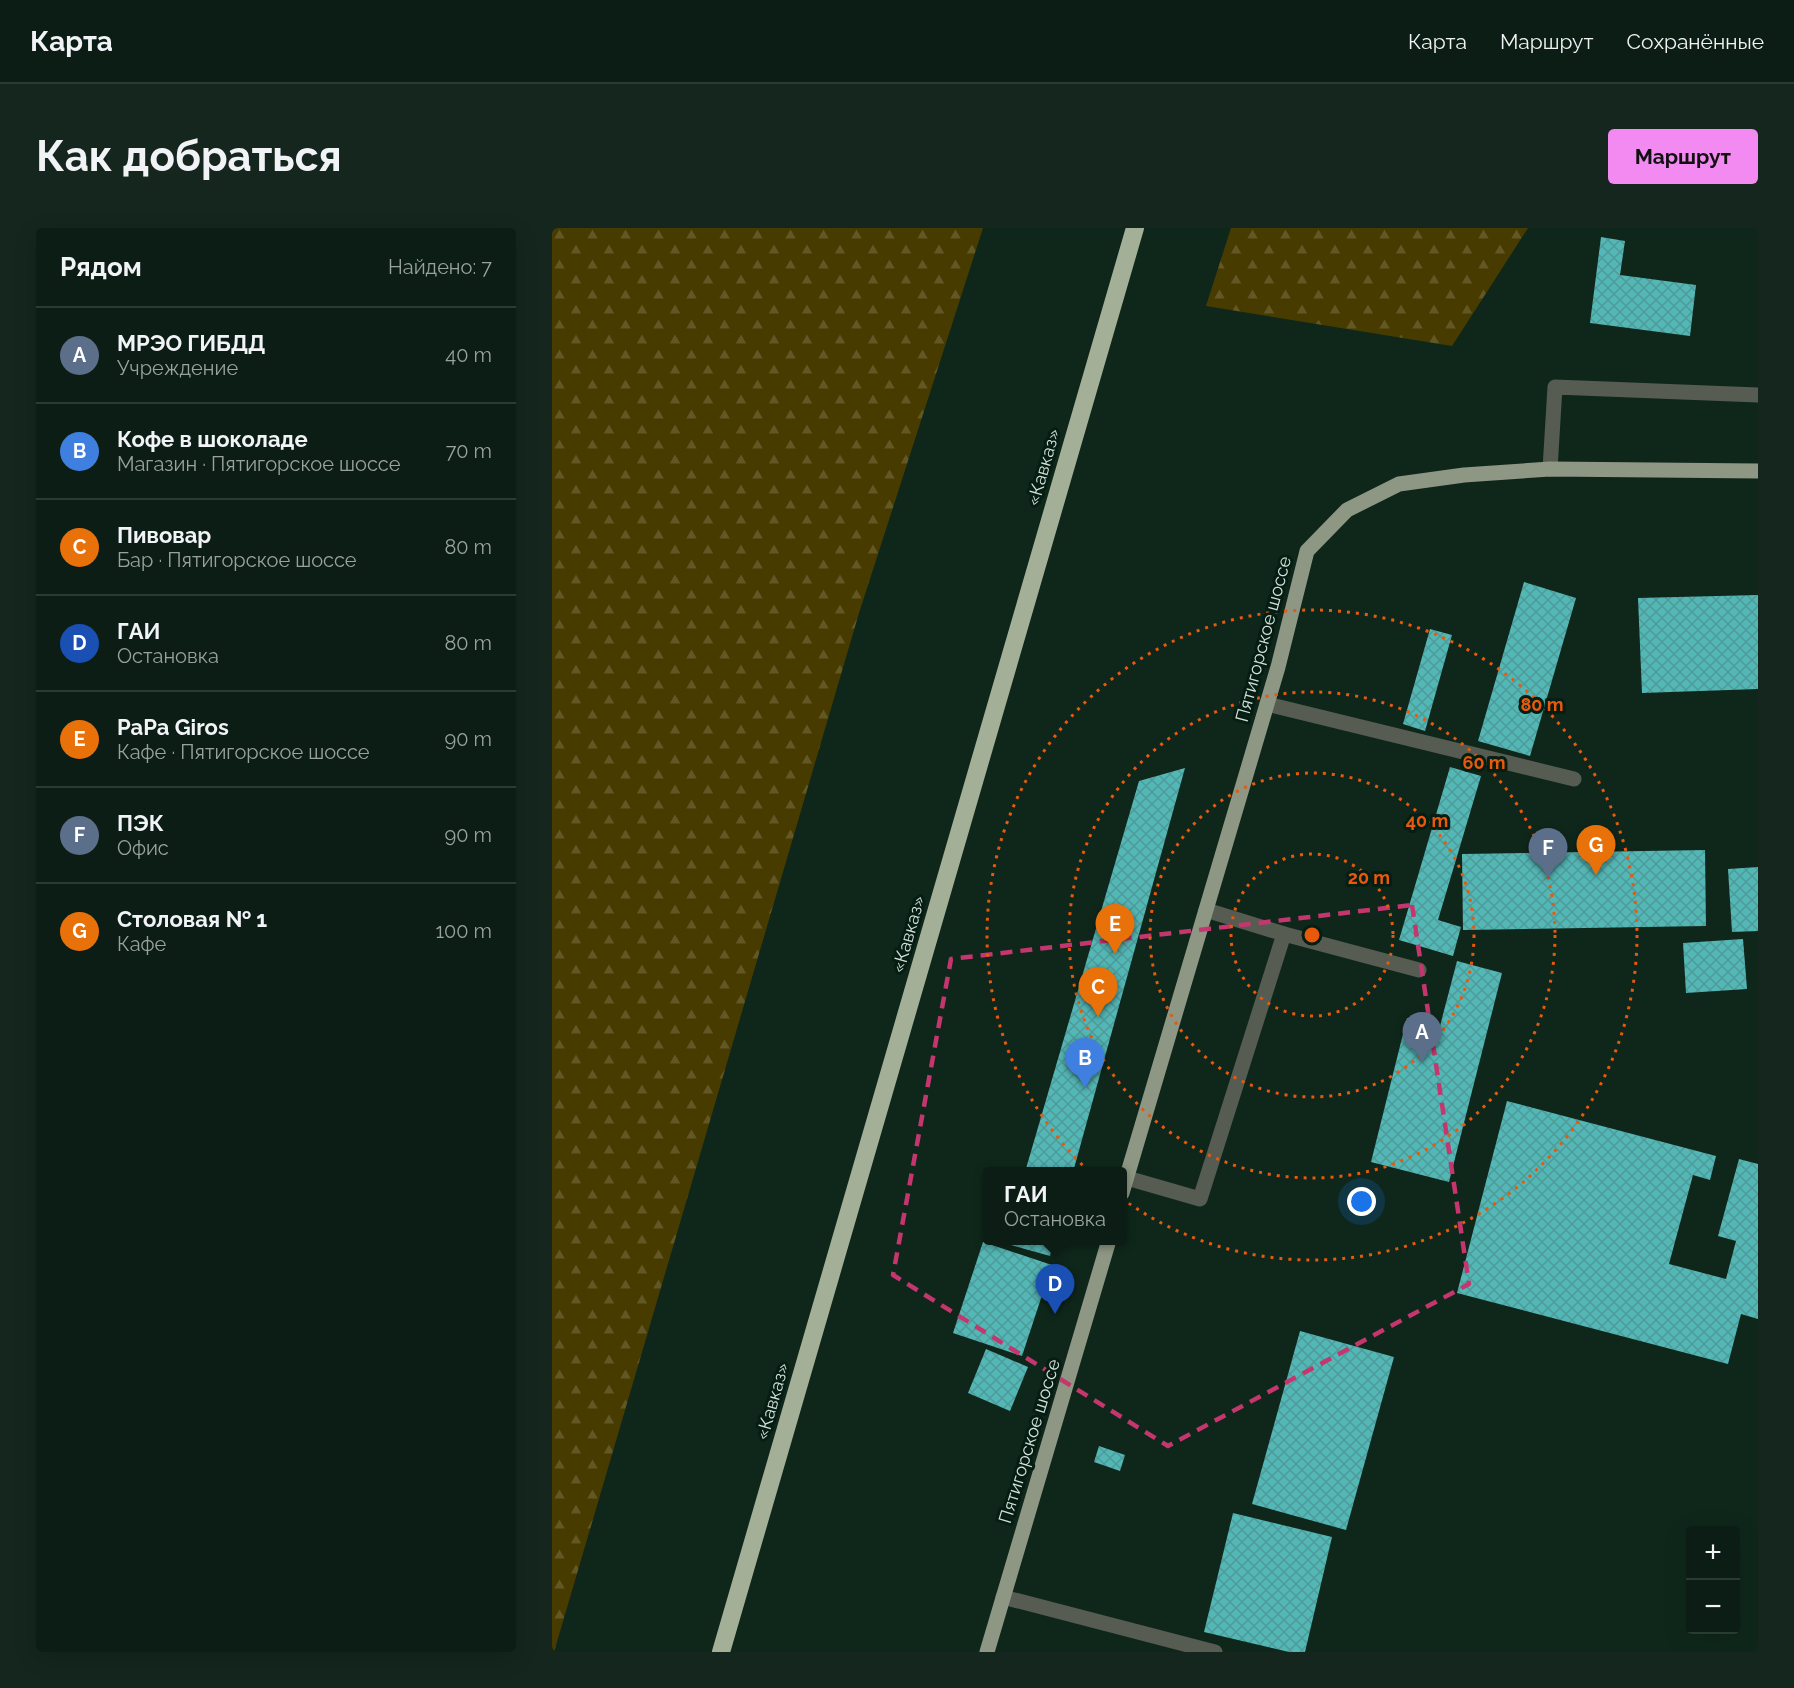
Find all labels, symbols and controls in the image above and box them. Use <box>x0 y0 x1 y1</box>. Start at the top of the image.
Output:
text: Карта <box>30 25 113 58</box>
text: Карта <box>1408 29 1467 54</box>
text: Маршрут <box>1500 29 1593 54</box>
text: Сохранённые <box>1626 29 1764 54</box>
button: Маршрут <box>1608 129 1758 184</box>
text: Как добраться <box>36 132 342 181</box>
text: Рядом <box>60 252 142 282</box>
text: Найдено: 7 <box>388 255 492 279</box>
text: МРЭО ГИБДД <box>117 330 265 356</box>
text: A <box>73 343 86 367</box>
text: 40 m <box>445 343 492 367</box>
text: Учреждение <box>117 356 238 380</box>
text: Кофе в шоколаде <box>117 426 308 452</box>
street label: «Кавказ» <box>1022 426 1064 508</box>
text: B <box>73 439 86 463</box>
text: 70 m <box>446 439 492 463</box>
text: Магазин · Пятигорское шоссе <box>117 452 400 476</box>
text: Пивовар <box>117 522 211 548</box>
text: C <box>73 535 86 559</box>
text: 80 m <box>444 535 492 559</box>
text: Бар · Пятигорское шоссе <box>117 548 357 572</box>
street label: Пятигорское шоссе <box>1231 554 1295 724</box>
text: ГАИ <box>117 618 160 644</box>
text: D <box>72 631 87 655</box>
text: 80 m <box>444 631 492 655</box>
text: Остановка <box>117 644 219 668</box>
text: 80 m <box>1520 694 1564 715</box>
text: PaPa Giros <box>117 714 229 740</box>
text: E <box>73 727 86 751</box>
text: 90 m <box>445 727 492 751</box>
text: Кафе · Пятигорское шоссе <box>117 740 370 764</box>
text: 60 m <box>1462 752 1506 773</box>
text: ПЭК <box>117 810 164 836</box>
text: 40 m <box>1406 810 1448 831</box>
text: F <box>74 823 85 847</box>
text: 90 m <box>445 823 492 847</box>
pin: G <box>1576 826 1616 875</box>
pin: F <box>1528 828 1568 878</box>
text: Офис <box>117 836 169 860</box>
text: 20 m <box>1348 867 1390 888</box>
street label: «Кавказ» <box>887 893 929 975</box>
pin: E <box>1096 904 1134 954</box>
text: Столовая № 1 <box>117 906 267 932</box>
text: G <box>72 919 87 943</box>
text: 100 m <box>435 919 492 943</box>
centre of rings <box>1302 925 1322 945</box>
text: Кафе <box>117 932 166 956</box>
pin: C <box>1078 968 1118 1017</box>
pin: A <box>1402 1012 1442 1062</box>
pin: B <box>1066 1038 1104 1088</box>
popup <box>983 1167 1127 1245</box>
text: ГАИ <box>1004 1181 1048 1207</box>
your location <box>1347 1187 1376 1216</box>
text: Остановка <box>1004 1207 1106 1231</box>
pin: D <box>1036 1264 1074 1314</box>
street label: Пятигорское шоссе <box>994 1356 1064 1526</box>
street label: «Кавказ» <box>751 1360 793 1442</box>
map controls <box>1686 1526 1740 1634</box>
button: + <box>1686 1526 1740 1580</box>
button: − <box>1686 1580 1740 1634</box>

